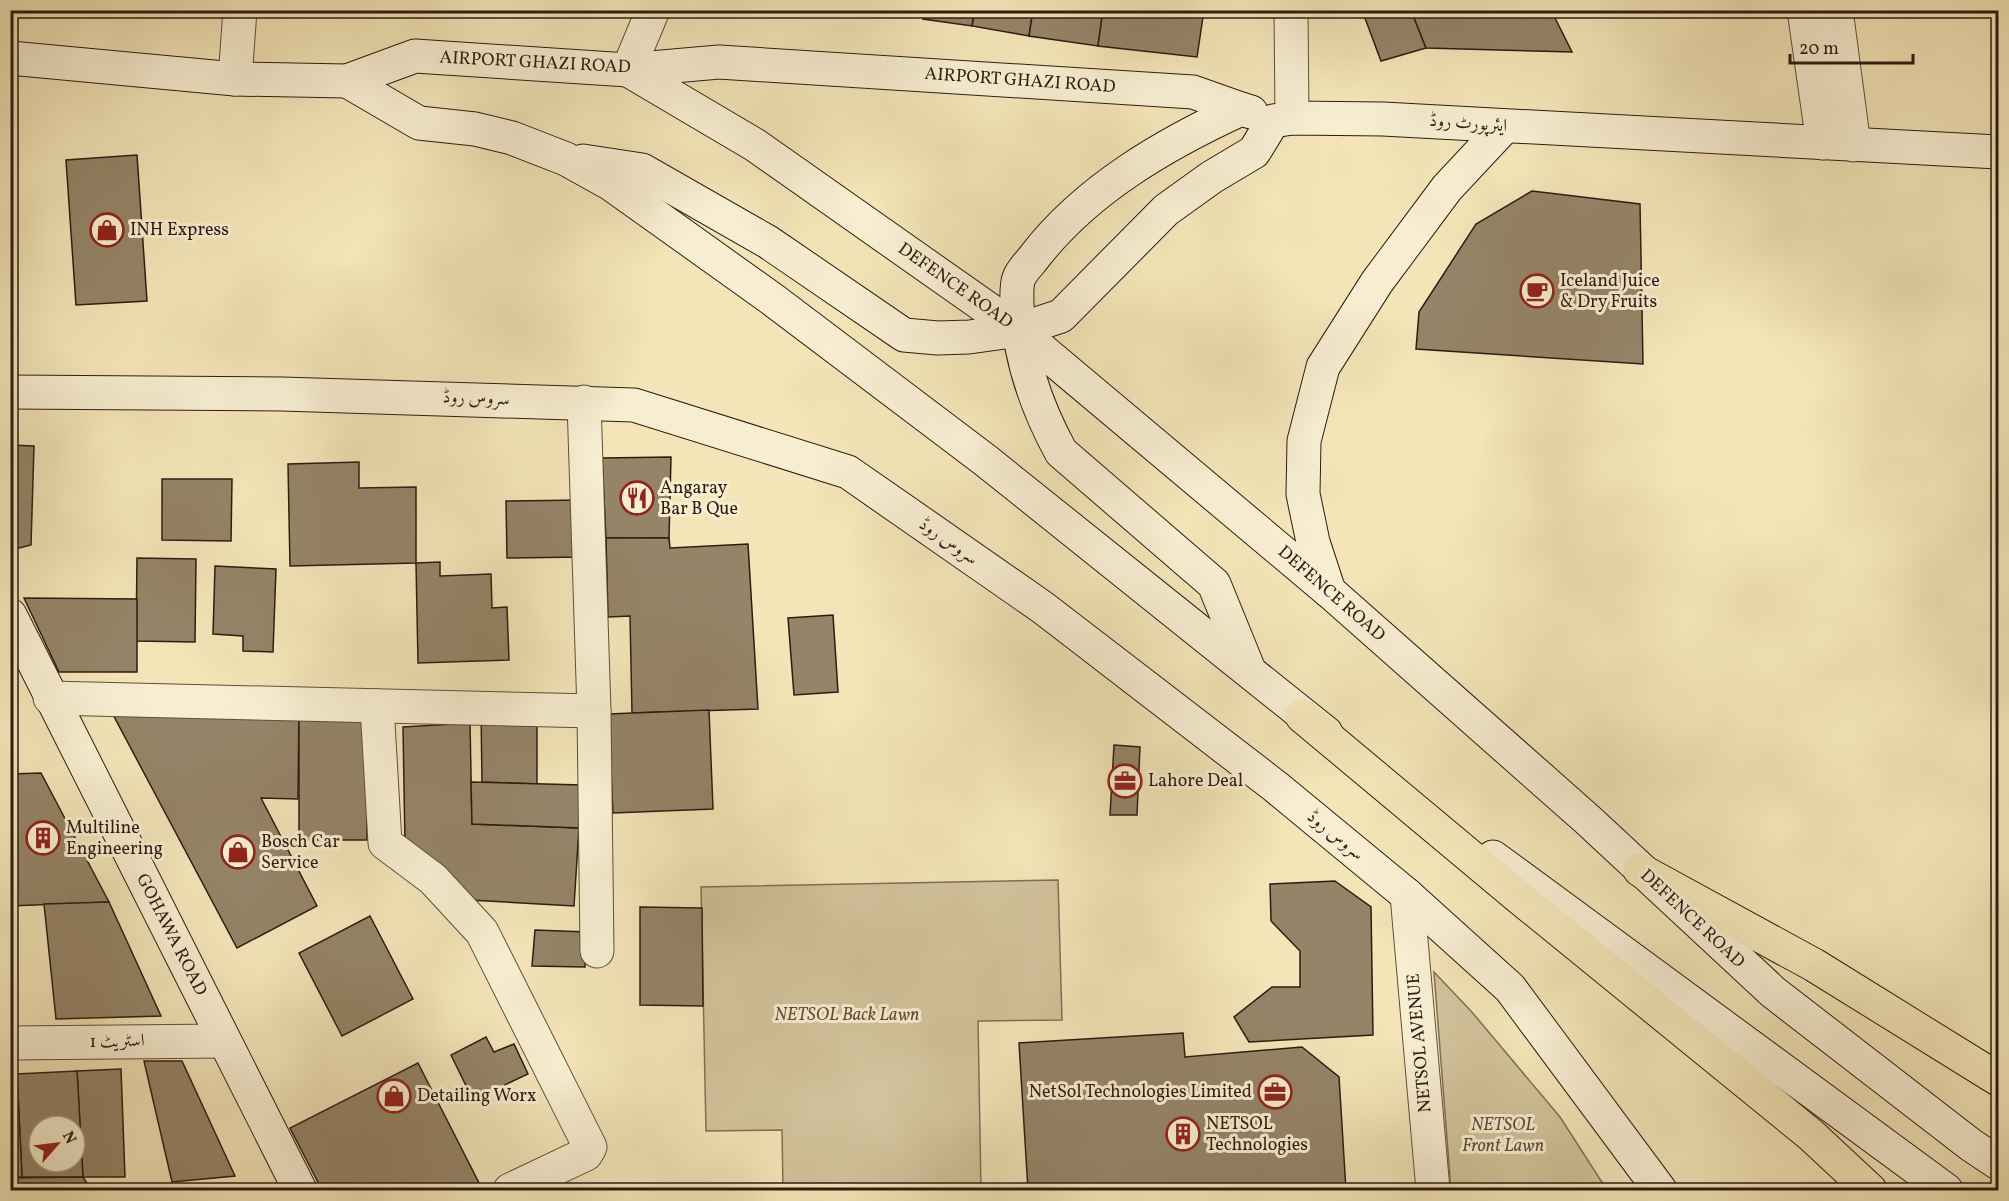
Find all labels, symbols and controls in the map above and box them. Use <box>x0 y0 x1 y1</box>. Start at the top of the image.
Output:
scale bar <box>1790 27 1913 65</box>
text: 20 m <box>1799 37 1839 62</box>
street label: AIRPORT GHAZI ROAD <box>439 46 631 80</box>
street label: AIRPORT GHAZI ROAD <box>924 62 1116 100</box>
street label: ایئرپورٹ روڈ <box>1428 109 1508 139</box>
shop icon: INH Express <box>89 212 125 248</box>
place label: INH Express <box>130 218 229 243</box>
street label: DEFENCE ROAD <box>892 237 1018 335</box>
place label: Iceland Juice & Dry Fruits <box>1560 269 1660 315</box>
cafe icon: Iceland Juice & Dry Fruits <box>1519 273 1555 309</box>
street label: سروس روڈ <box>442 385 510 413</box>
place label: Angaray Bar B Que <box>660 476 738 522</box>
restaurant icon: Angaray Bar B Que <box>619 480 655 516</box>
street label: سروس روڈ <box>913 512 983 572</box>
street label: DEFENCE ROAD <box>1272 540 1390 648</box>
office icon: Lahore Deal <box>1107 763 1143 799</box>
place label: Lahore Deal <box>1148 769 1243 794</box>
street label: سروس روڈ <box>1301 805 1369 867</box>
place label: Multiline Engineering <box>66 816 163 862</box>
building icon: Multiline Engineering <box>25 820 61 856</box>
place label: Bosch Car Service <box>261 830 340 876</box>
shop icon: Bosch Car Service <box>220 834 256 870</box>
street label: DEFENCE ROAD <box>1634 864 1750 974</box>
street label: GOHAWA ROAD <box>129 870 213 1000</box>
street label: NETSOL AVENUE <box>1401 972 1439 1114</box>
park label: NETSOL Back Lawn <box>775 1003 919 1028</box>
street label: اسٹریٹ 1 <box>89 1029 145 1055</box>
office icon: NetSol Technologies Limited <box>1257 1074 1293 1110</box>
shop icon: Detailing Worx <box>376 1078 412 1114</box>
place label: NetSol Technologies Limited <box>1029 1080 1252 1105</box>
place label: Detailing Worx <box>417 1084 536 1109</box>
place label: NETSOL Technologies <box>1206 1112 1308 1158</box>
park label: NETSOL Front Lawn <box>1462 1113 1544 1159</box>
north arrow <box>27 1114 87 1174</box>
building icon: NETSOL Technologies <box>1165 1116 1201 1152</box>
text: N <box>56 1128 81 1149</box>

